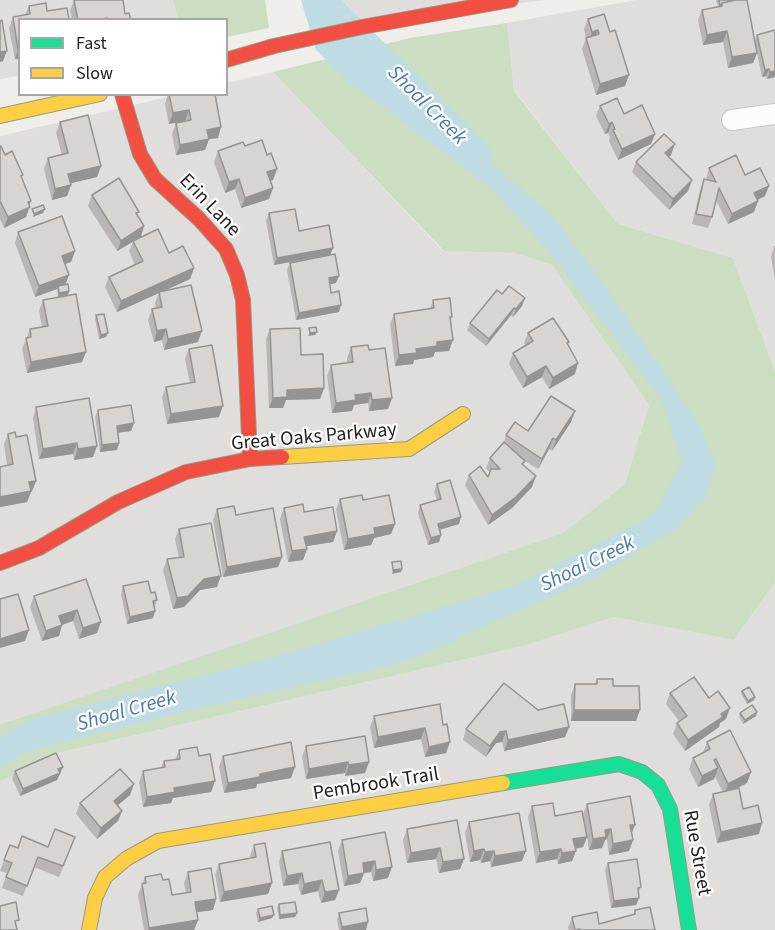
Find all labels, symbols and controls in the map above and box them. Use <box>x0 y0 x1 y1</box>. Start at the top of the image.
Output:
legend <box>18 18 228 96</box>
text: Fast <box>76 31 107 56</box>
text: Slow <box>76 61 113 86</box>
water label: Shoal Creek <box>381 61 471 151</box>
street label: Erin Lane <box>173 170 245 242</box>
street label: Great Oaks Parkway <box>230 419 398 457</box>
water label: Shoal Creek <box>537 531 639 599</box>
water label: Shoal Creek <box>75 686 179 738</box>
street label: Pembrook Trail <box>311 763 441 807</box>
street label: Rue Street <box>677 808 715 898</box>

